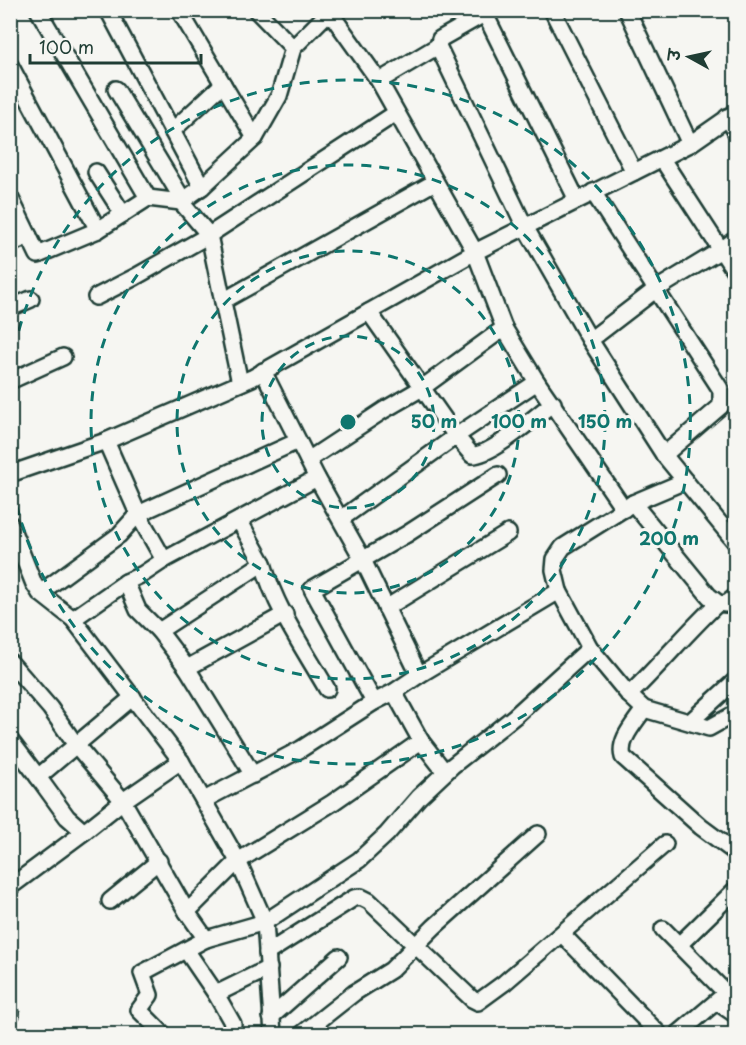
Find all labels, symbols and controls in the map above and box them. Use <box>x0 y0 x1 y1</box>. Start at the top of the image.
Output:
scale bar <box>30 27 201 65</box>
north arrow <box>659 27 719 87</box>
text: 100 m <box>39 33 94 60</box>
text: उ <box>660 46 686 64</box>
text: 50 m <box>411 407 457 434</box>
text: 100 m <box>491 407 547 434</box>
text: 150 m <box>578 407 632 434</box>
centre of rings <box>338 412 358 432</box>
text: 200 m <box>639 524 699 551</box>

